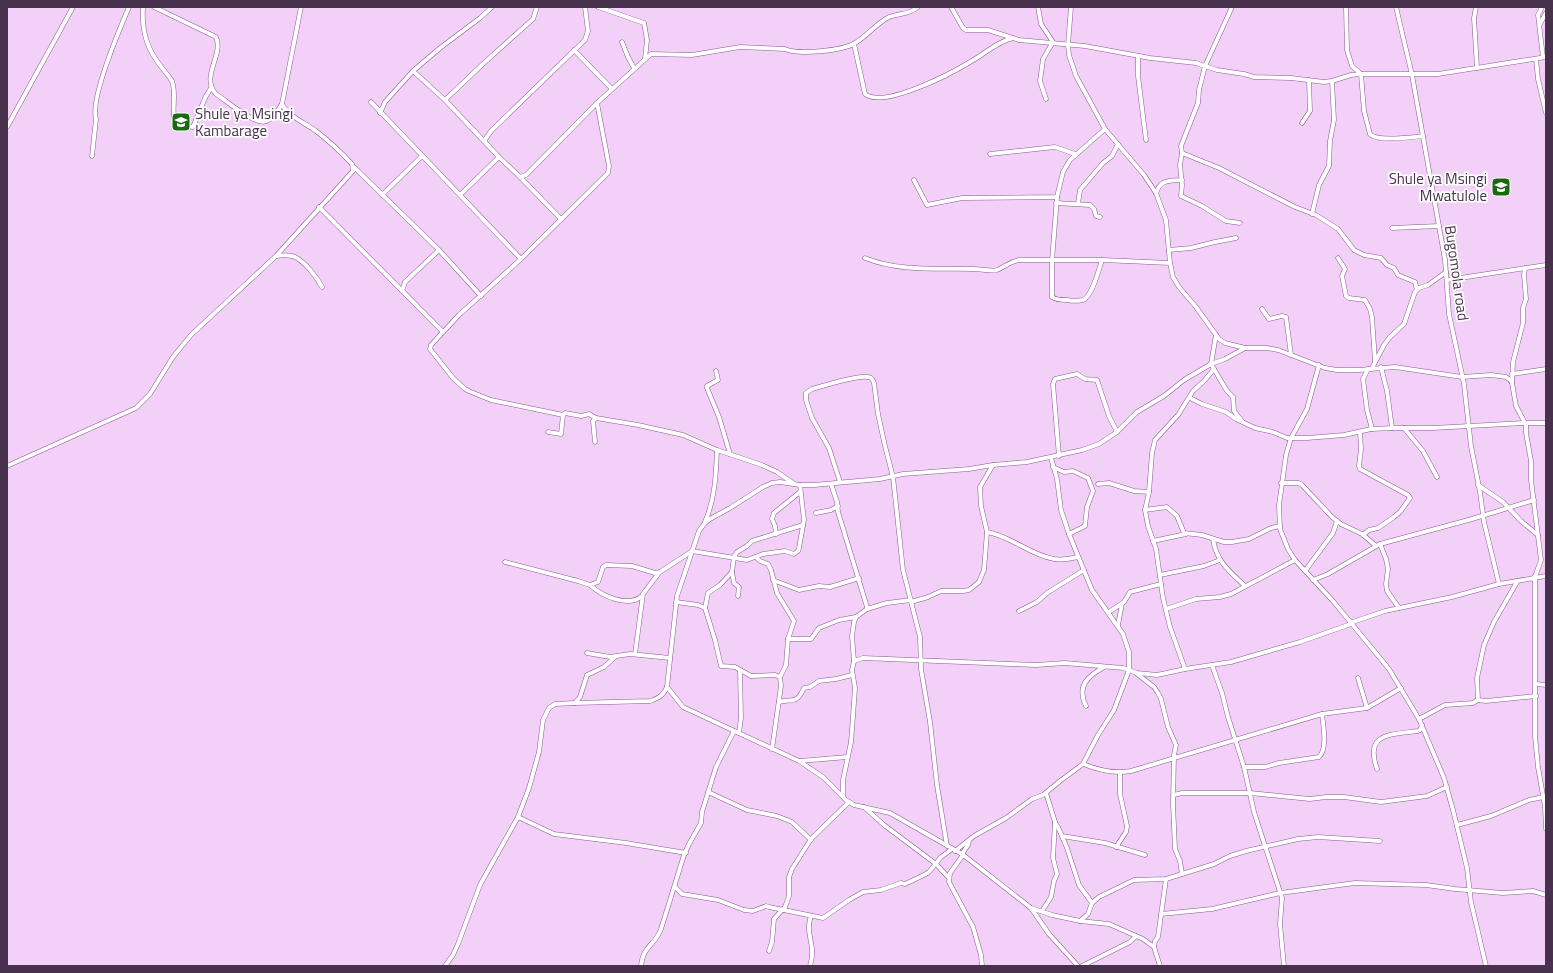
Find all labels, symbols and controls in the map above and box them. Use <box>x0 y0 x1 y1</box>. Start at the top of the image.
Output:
place label: Shule ya Msingi Kambarage <box>195 102 293 142</box>
school or university icon: Shule ya Msingi Kambarage <box>170 111 192 133</box>
place label: Shule ya Msingi Mwatulole <box>1389 167 1487 207</box>
school or university icon: Shule ya Msingi Mwatulole <box>1490 176 1512 198</box>
street label: Bugomola road <box>1439 224 1475 322</box>

